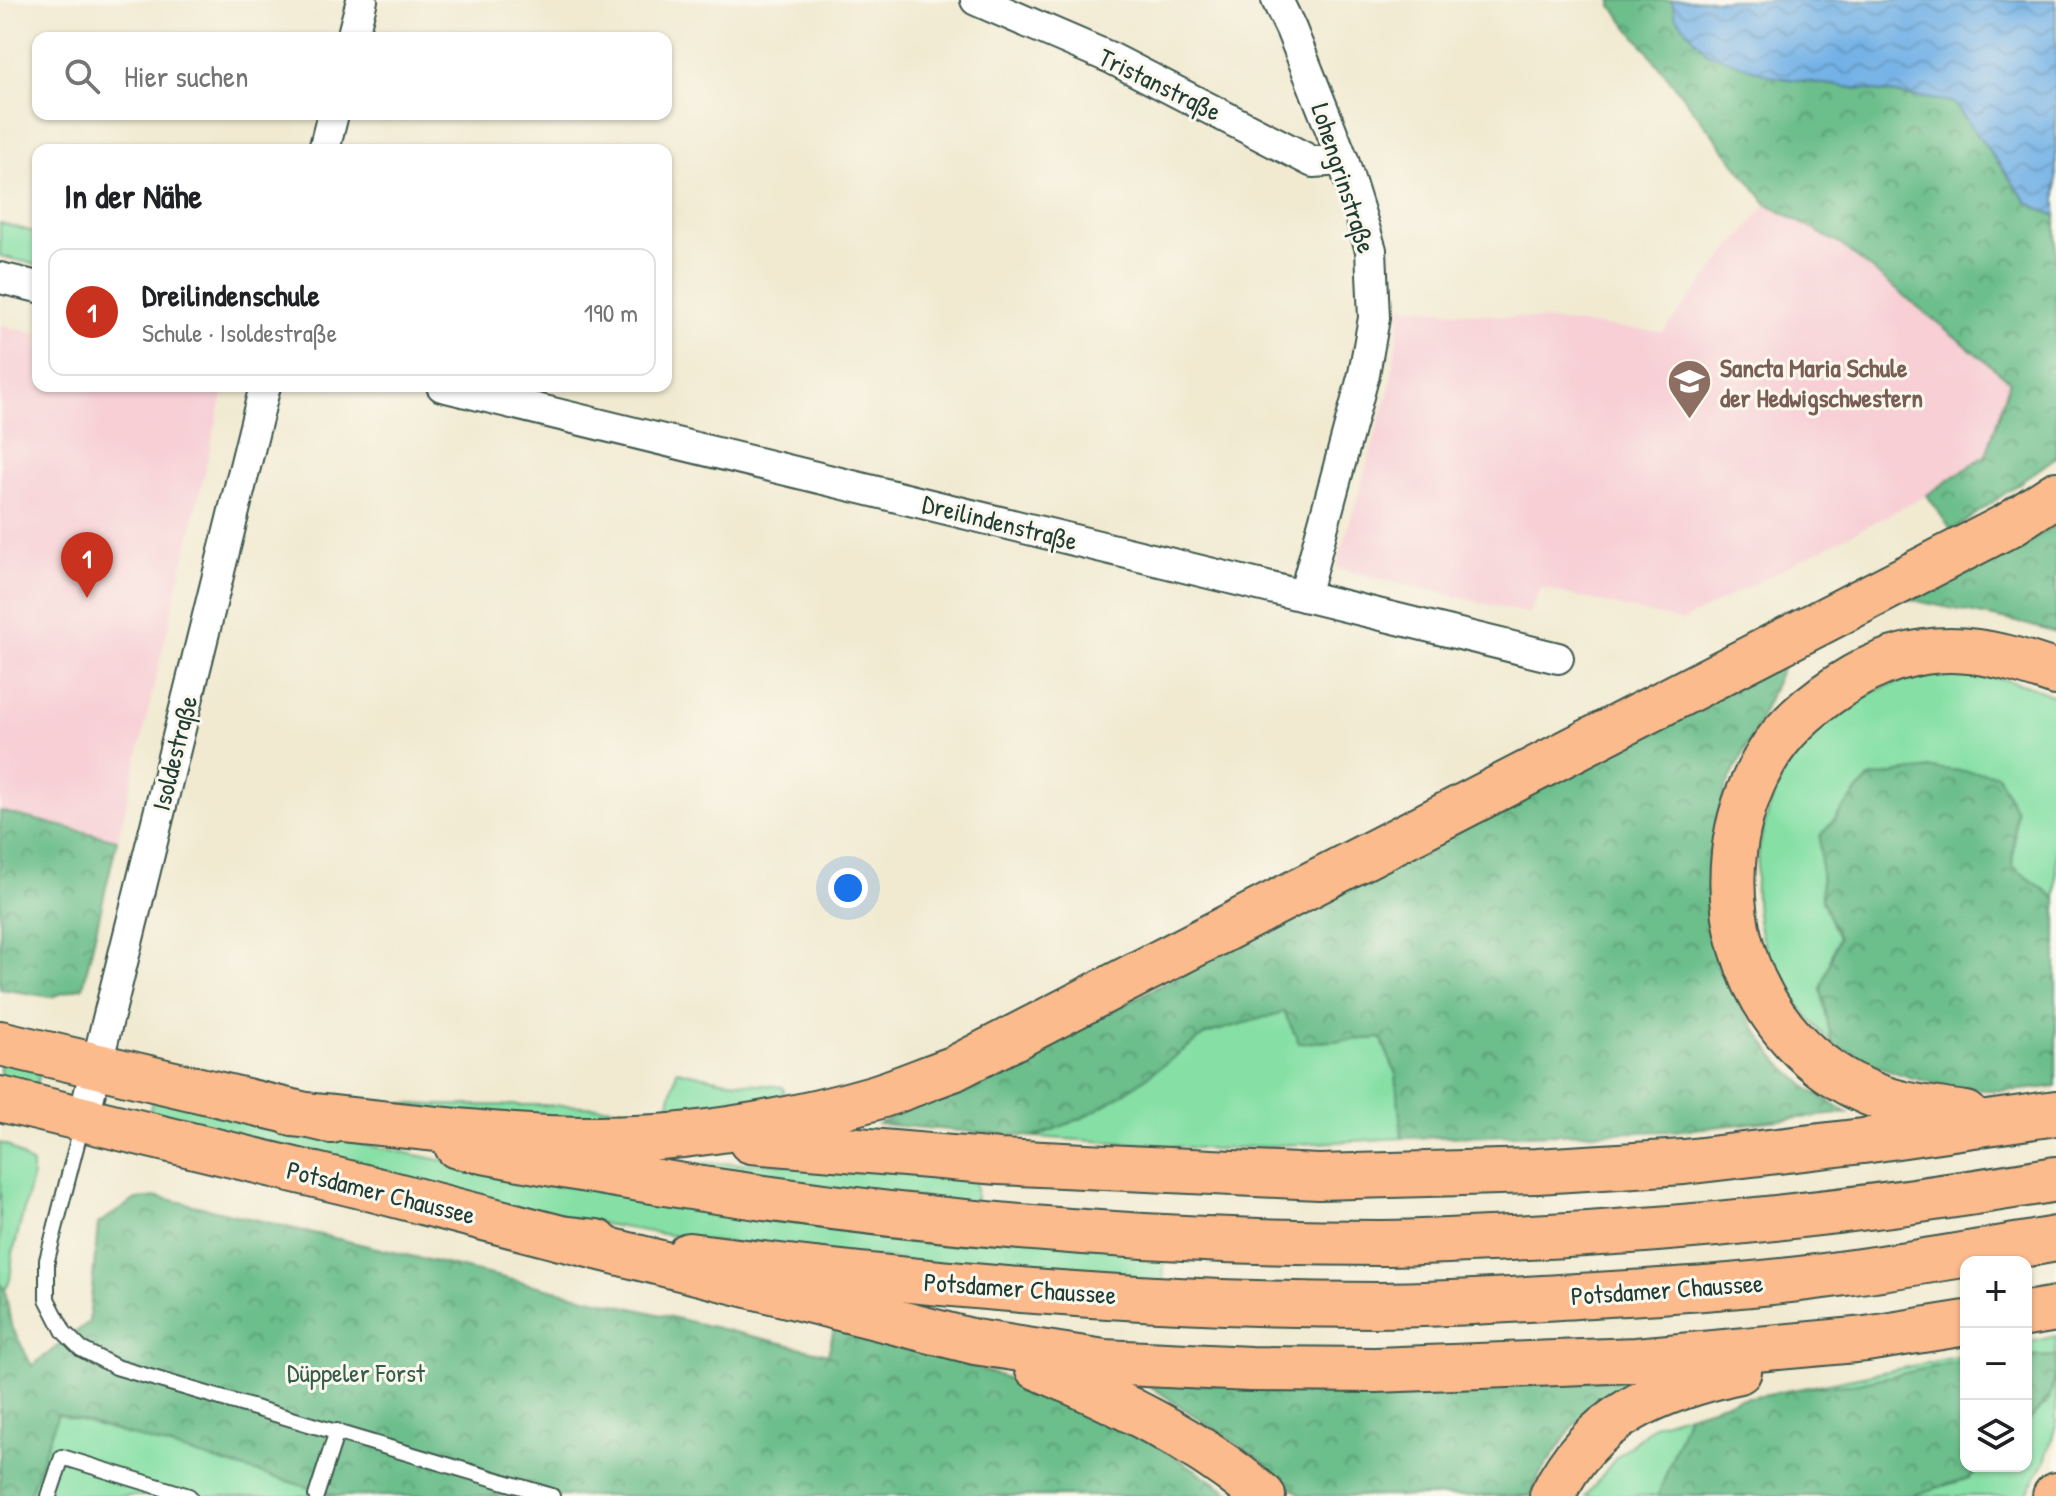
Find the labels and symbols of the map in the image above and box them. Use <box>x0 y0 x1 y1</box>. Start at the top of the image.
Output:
street label: Tristanstraße <box>1093 39 1227 129</box>
street label: Lohengrinstraße <box>1303 99 1385 257</box>
place label: Sancta Maria Schule der Hedwigschwestern <box>1720 350 1923 416</box>
school or university icon: Sancta Maria Schule der Hedwigschwestern <box>1665 358 1713 421</box>
street label: Dreilindenstraße <box>919 486 1081 558</box>
pin: 1 <box>61 532 113 598</box>
street label: Isoldestraße <box>143 692 205 814</box>
your location <box>828 868 868 908</box>
street label: Potsdamer Chaussee <box>283 1152 479 1232</box>
street label: Potsdamer Chaussee <box>923 1264 1117 1312</box>
street label: Potsdamer Chaussee <box>1570 1265 1764 1313</box>
park label: Düppeler Forst <box>287 1355 426 1390</box>

